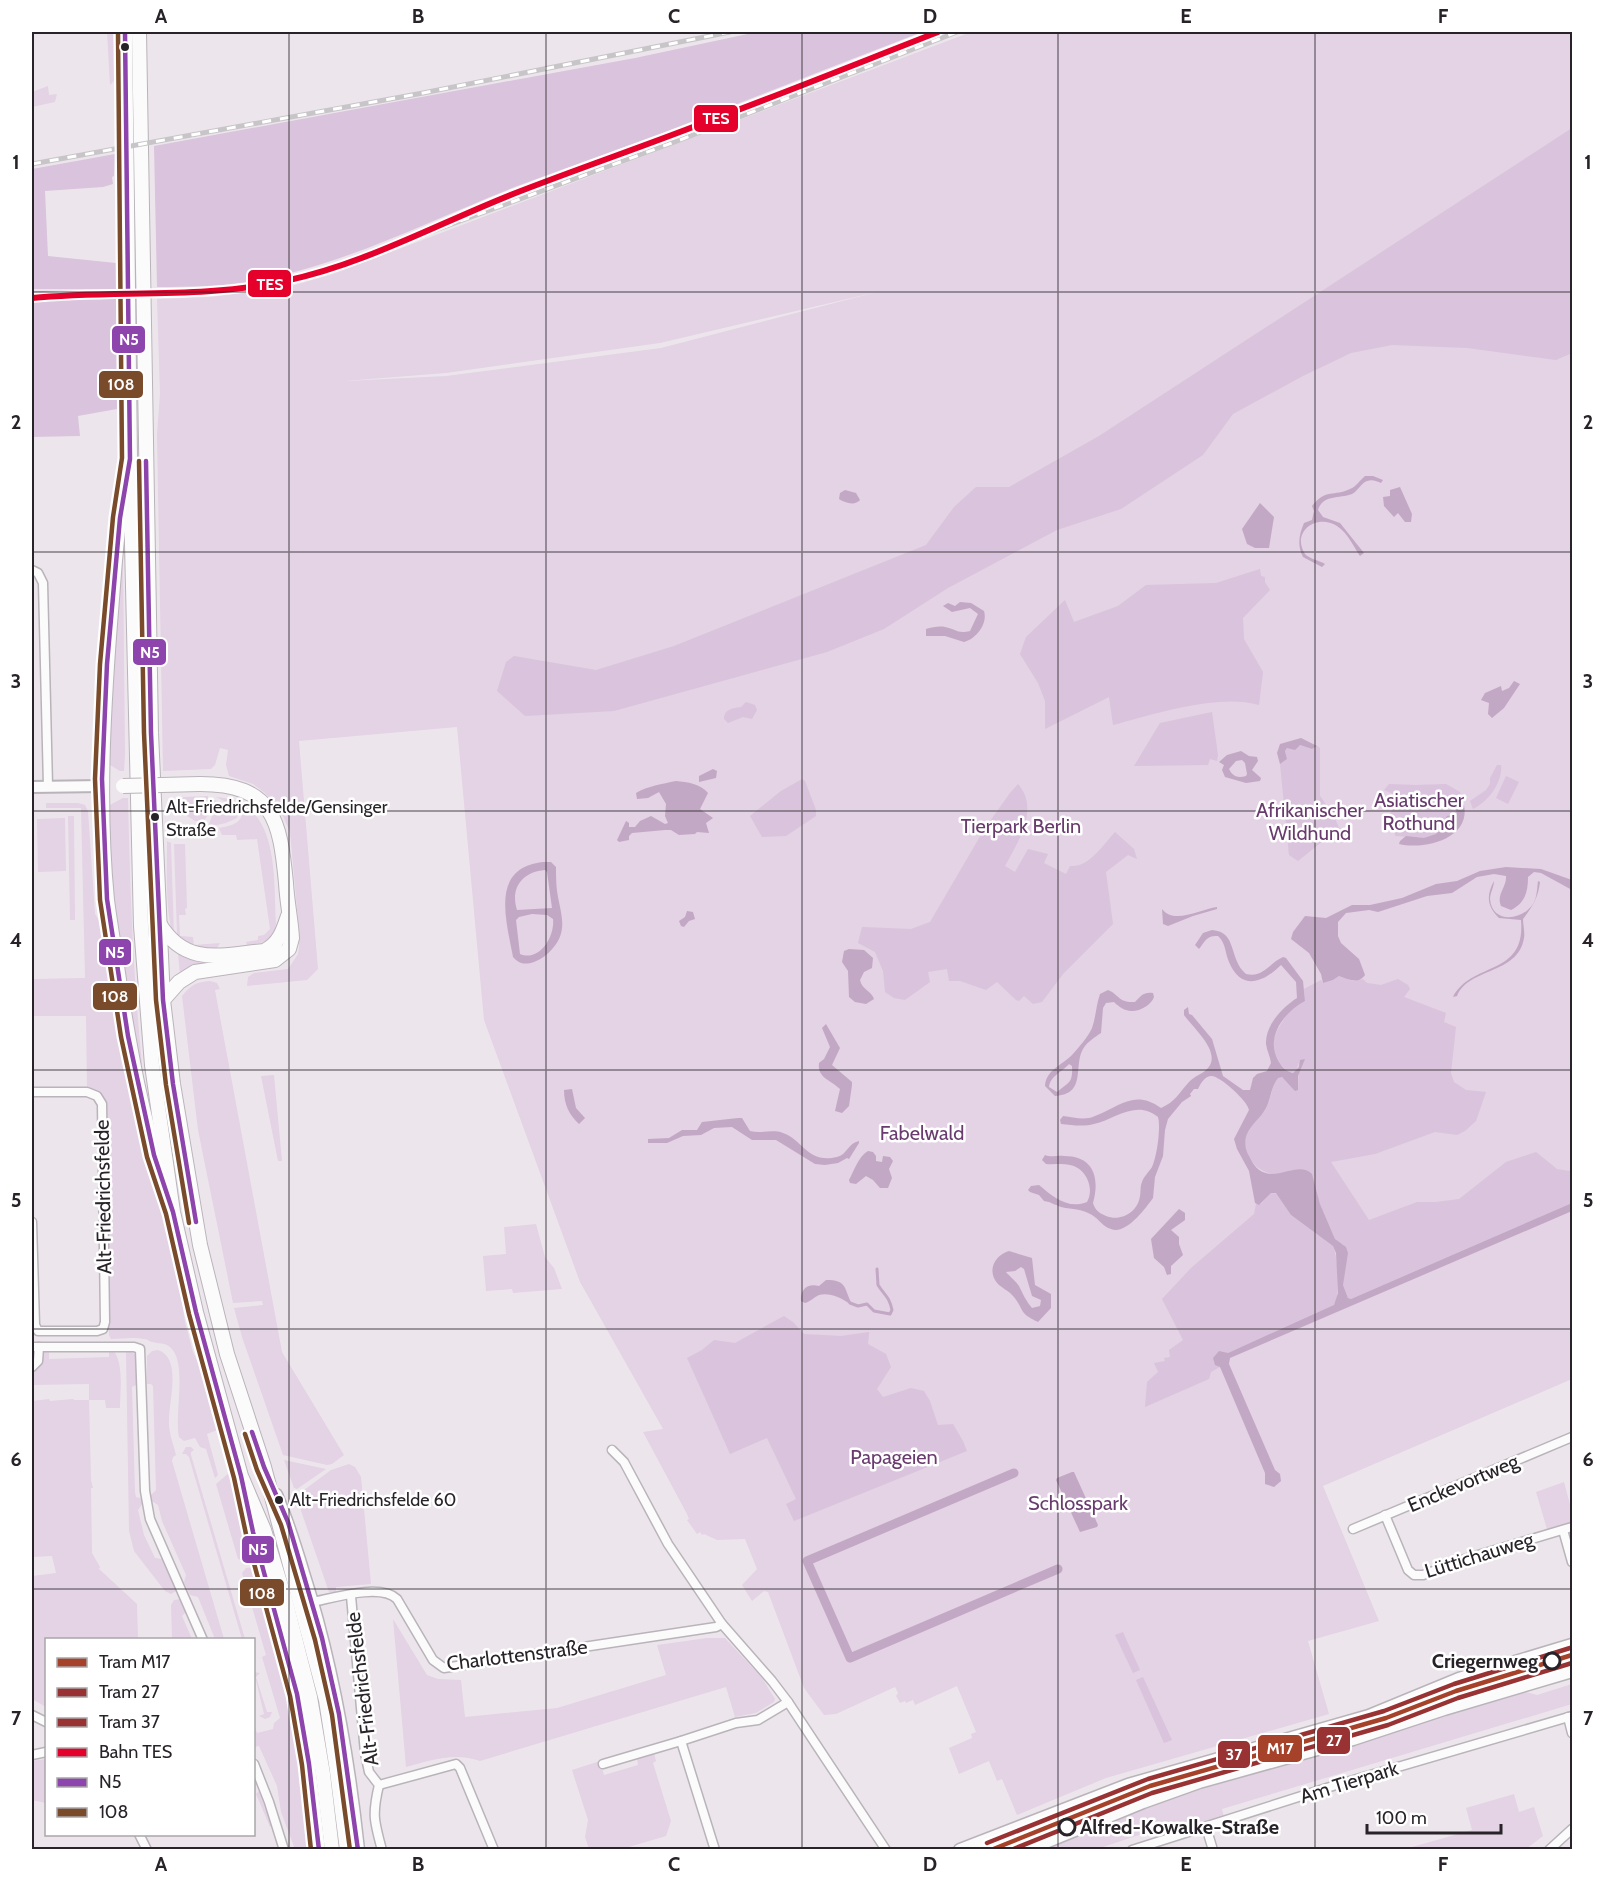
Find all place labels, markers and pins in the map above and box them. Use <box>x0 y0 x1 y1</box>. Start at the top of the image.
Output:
unlabelled marker <box>119 41 131 53</box>
place label: Alt-Friedrichsfelde/Gensinger Straße <box>166 796 388 841</box>
marker: Alt-Friedrichsfelde/Gensinger Straße <box>149 811 161 823</box>
place label: Alt-Friedrichsfelde 60 <box>290 1489 456 1511</box>
marker: Alt-Friedrichsfelde 60 <box>273 1494 285 1506</box>
place label: Criegernweg <box>1432 1649 1538 1673</box>
marker: Criegernweg <box>1543 1652 1561 1670</box>
place label: Alfred-Kowalke-Straße <box>1080 1815 1279 1839</box>
marker: Alfred-Kowalke-Straße <box>1058 1818 1076 1836</box>

